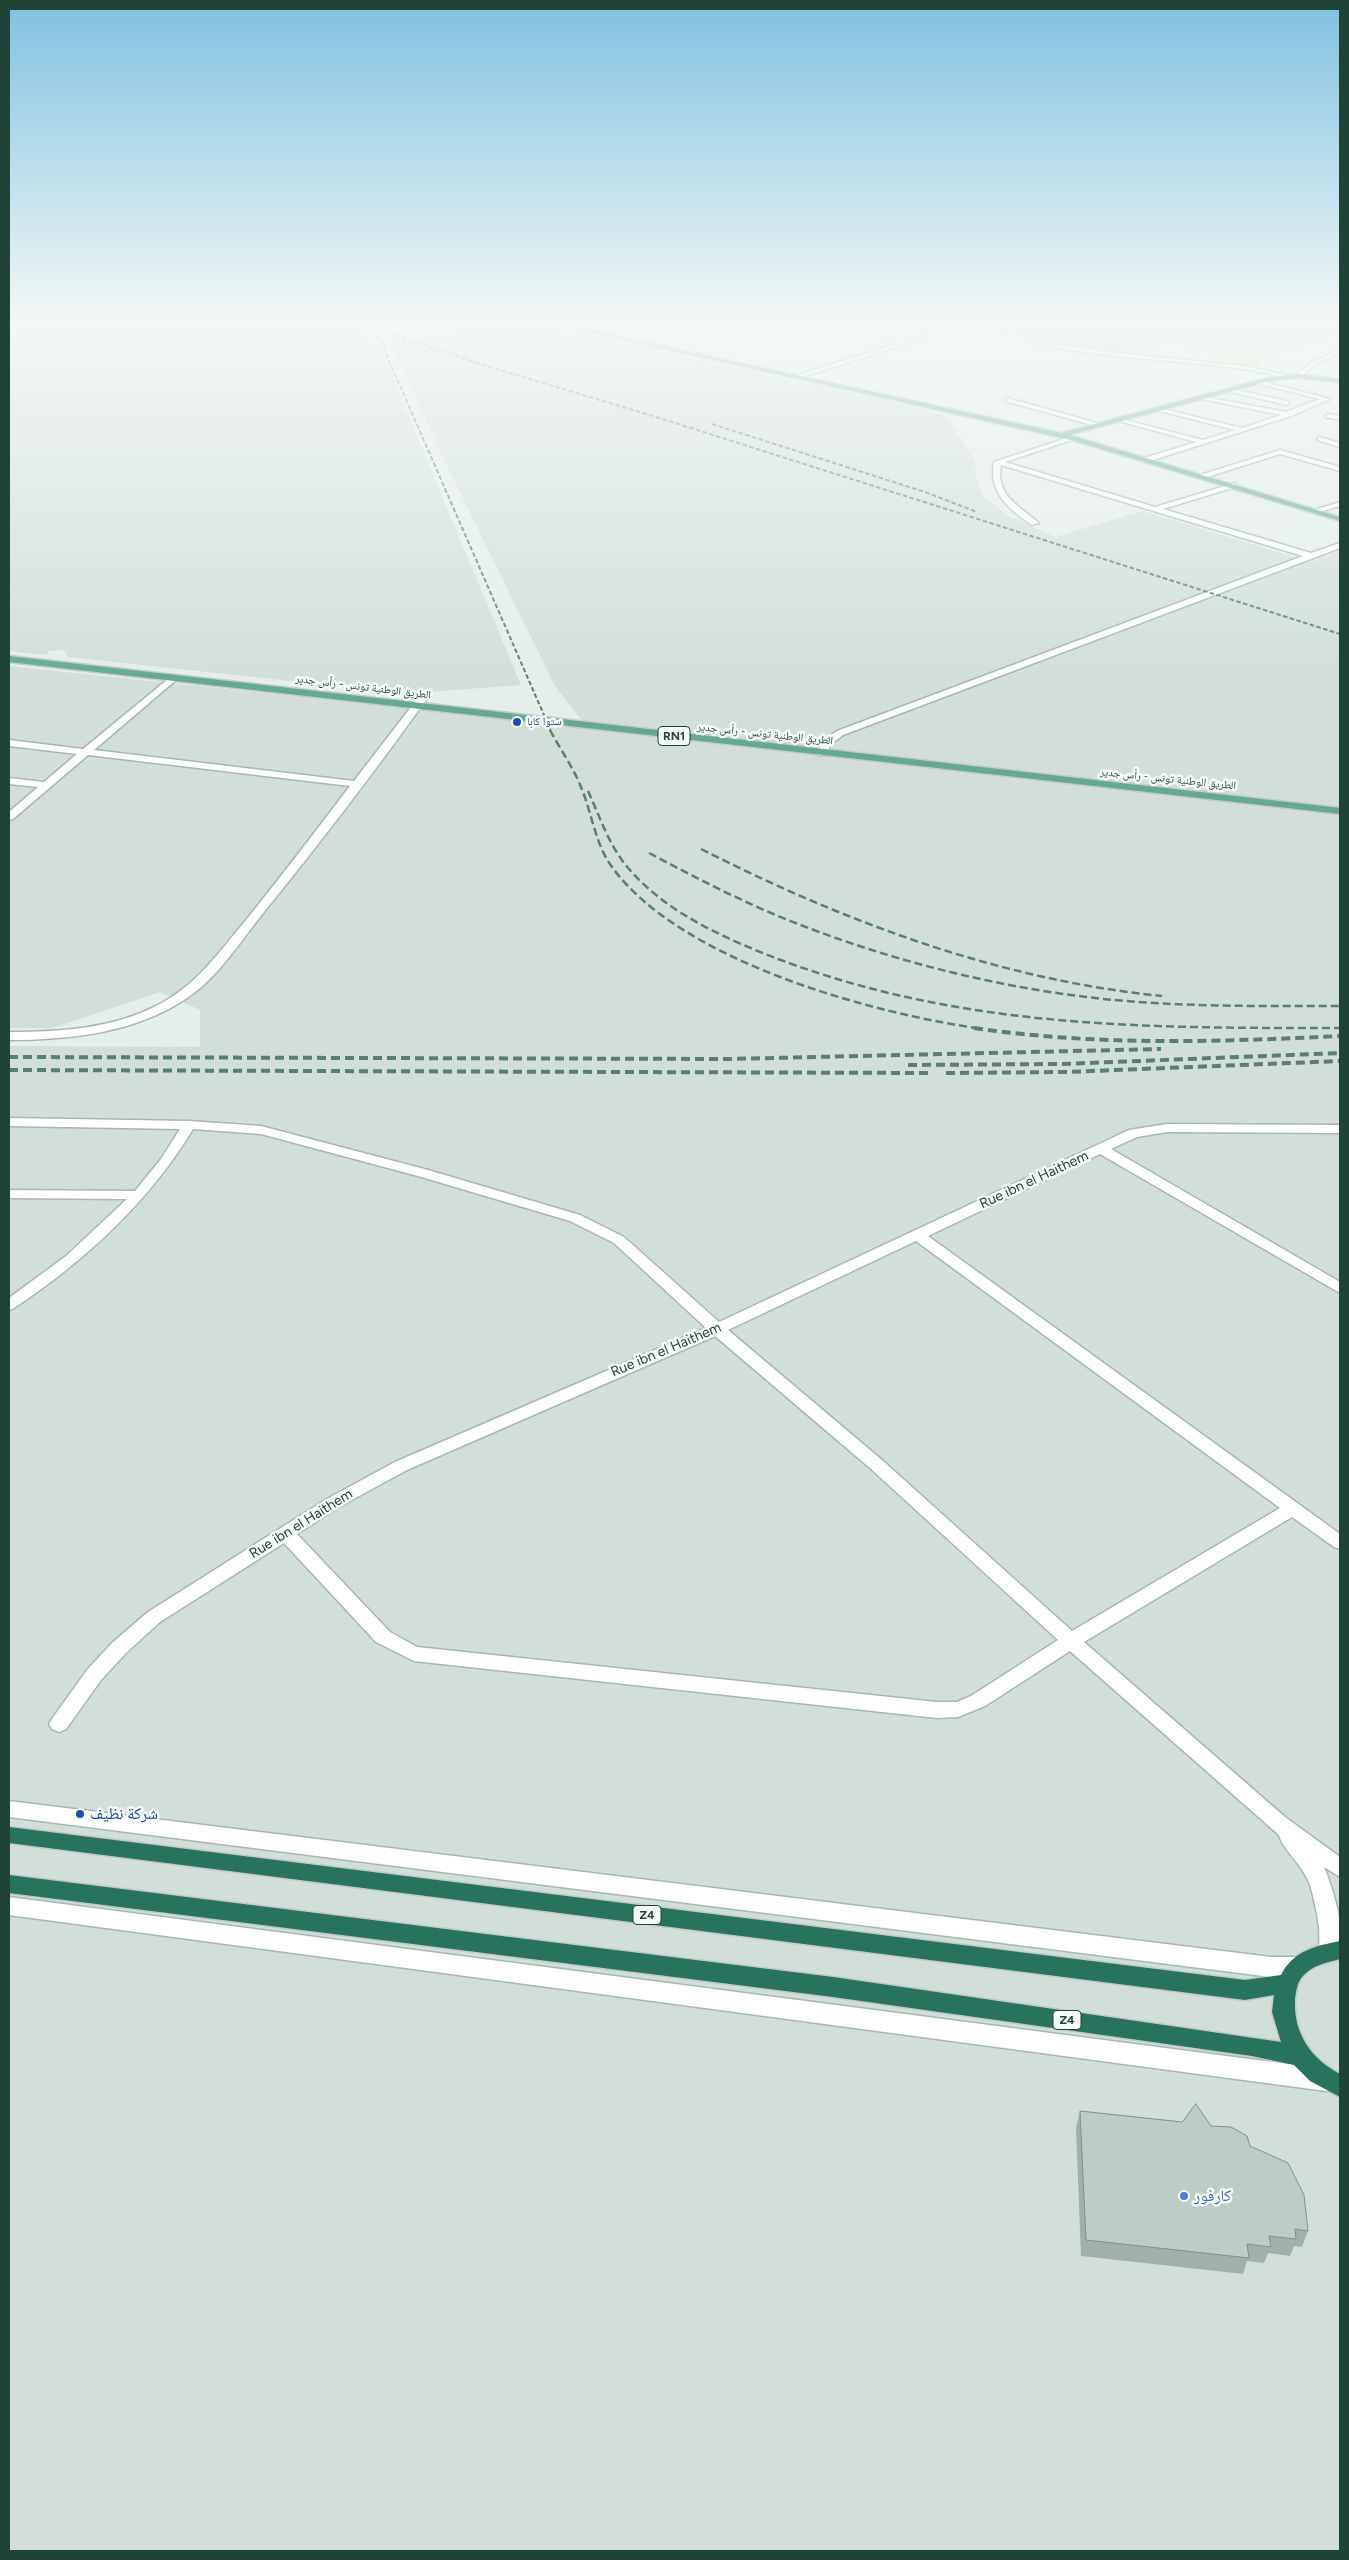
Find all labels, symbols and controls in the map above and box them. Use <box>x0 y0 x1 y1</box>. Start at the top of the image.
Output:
street label: الطريق الوطنية تونس - رأس جدير <box>295 672 431 702</box>
place label: ستوا كابا <box>527 715 562 729</box>
marker: ستوا كابا <box>511 716 523 728</box>
street label: الطريق الوطنية تونس - رأس جدير <box>696 720 834 748</box>
road number: RN1 <box>658 726 690 746</box>
street label: الطريق الوطنية تونس - رأس جدير <box>1099 765 1237 793</box>
street label: Rue ibn el Haithem <box>977 1147 1091 1213</box>
street label: Rue ibn el Haithem <box>608 1319 724 1381</box>
street label: Rue ibn el Haithem <box>246 1486 356 1562</box>
place label: شركة نظيف <box>90 1804 158 1824</box>
marker: شركة نظيف <box>74 1808 86 1820</box>
road number: Z4 <box>633 1906 661 1924</box>
road number: Z4 <box>1053 2010 1081 2030</box>
place label: كارفور <box>1194 2186 1231 2206</box>
marker: كارفور <box>1178 2190 1190 2202</box>

